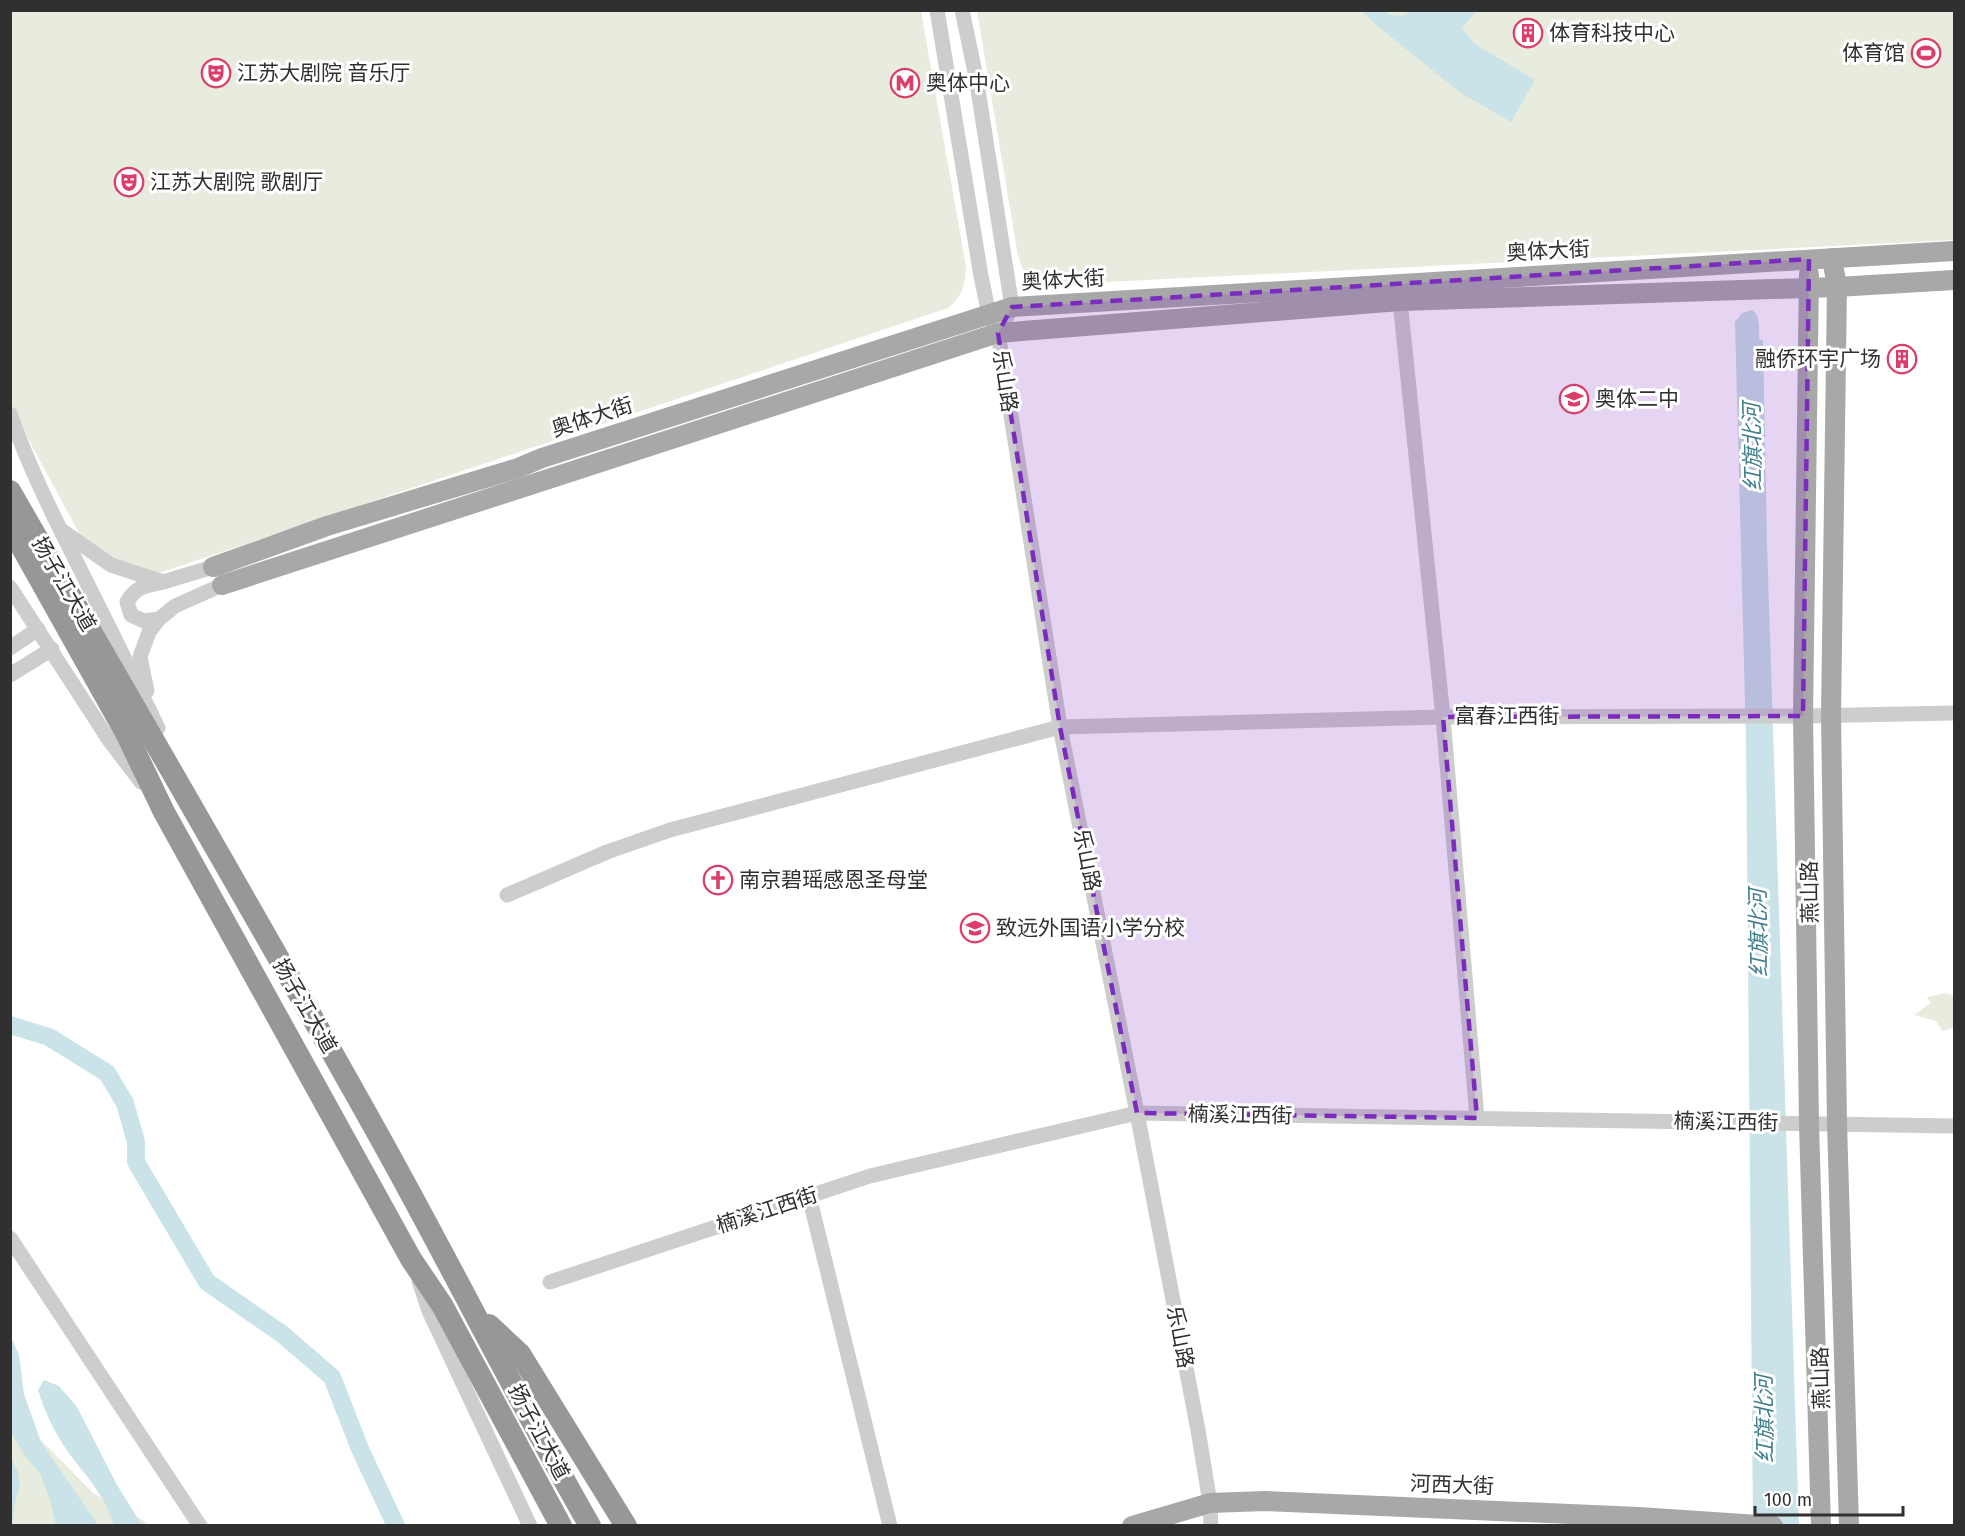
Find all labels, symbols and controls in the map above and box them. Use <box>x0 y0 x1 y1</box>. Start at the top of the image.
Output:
building icon: 体育科技中心 <box>1512 17 1544 49</box>
place label: 体育科技中心 <box>1549 20 1675 46</box>
sports icon: 体育馆 <box>1910 37 1942 69</box>
place label: 体育馆 <box>1842 40 1905 66</box>
theatre icon: 江苏大剧院 音乐厅 <box>200 57 232 89</box>
place label: 江苏大剧院 音乐厅 <box>237 60 411 86</box>
metro station icon: 奥体中心 <box>889 67 921 99</box>
place label: 奥体中心 <box>926 70 1010 96</box>
theatre icon: 江苏大剧院 歌剧厅 <box>113 166 145 198</box>
place label: 江苏大剧院 歌剧厅 <box>150 169 324 195</box>
street label: 奥体大街 <box>1505 236 1591 266</box>
street label: 奥体大街 <box>1020 265 1106 295</box>
building icon: 融侨环宇广场 <box>1886 343 1918 375</box>
place label: 融侨环宇广场 <box>1755 346 1881 372</box>
street label: 乐山路 <box>987 348 1023 414</box>
school or university icon: 奥体二中 <box>1558 383 1590 415</box>
place label: 奥体二中 <box>1595 386 1679 412</box>
street label: 奥体大街 <box>548 392 636 442</box>
water label: 红旗北河 <box>1738 399 1767 491</box>
street label: 扬子江大道 <box>26 532 102 636</box>
street label: 富春江西街 <box>1455 703 1560 729</box>
street label: 乐山路 <box>1068 827 1106 893</box>
street label: 燕山路 <box>1796 860 1824 924</box>
church icon: 南京碧瑶感恩圣母堂 <box>702 864 734 896</box>
place label: 南京碧瑶感恩圣母堂 <box>739 867 928 893</box>
water label: 红旗北河 <box>1744 885 1773 977</box>
school or university icon: 致远外国语小学分校 <box>959 912 991 944</box>
place label: 致远外国语小学分校 <box>996 915 1185 941</box>
street label: 扬子江大道 <box>267 954 343 1058</box>
street label: 楠溪江西街 <box>1187 1101 1293 1129</box>
street label: 楠溪江西街 <box>1673 1108 1779 1136</box>
street label: 楠溪江西街 <box>713 1181 821 1239</box>
street label: 乐山路 <box>1161 1304 1199 1370</box>
street label: 燕山路 <box>1807 1346 1835 1410</box>
water label: 红旗北河 <box>1750 1371 1779 1463</box>
street label: 扬子江大道 <box>503 1380 575 1484</box>
street label: 河西大街 <box>1410 1471 1494 1499</box>
scale bar <box>1755 1479 1904 1517</box>
text: 100 m <box>1764 1489 1812 1511</box>

